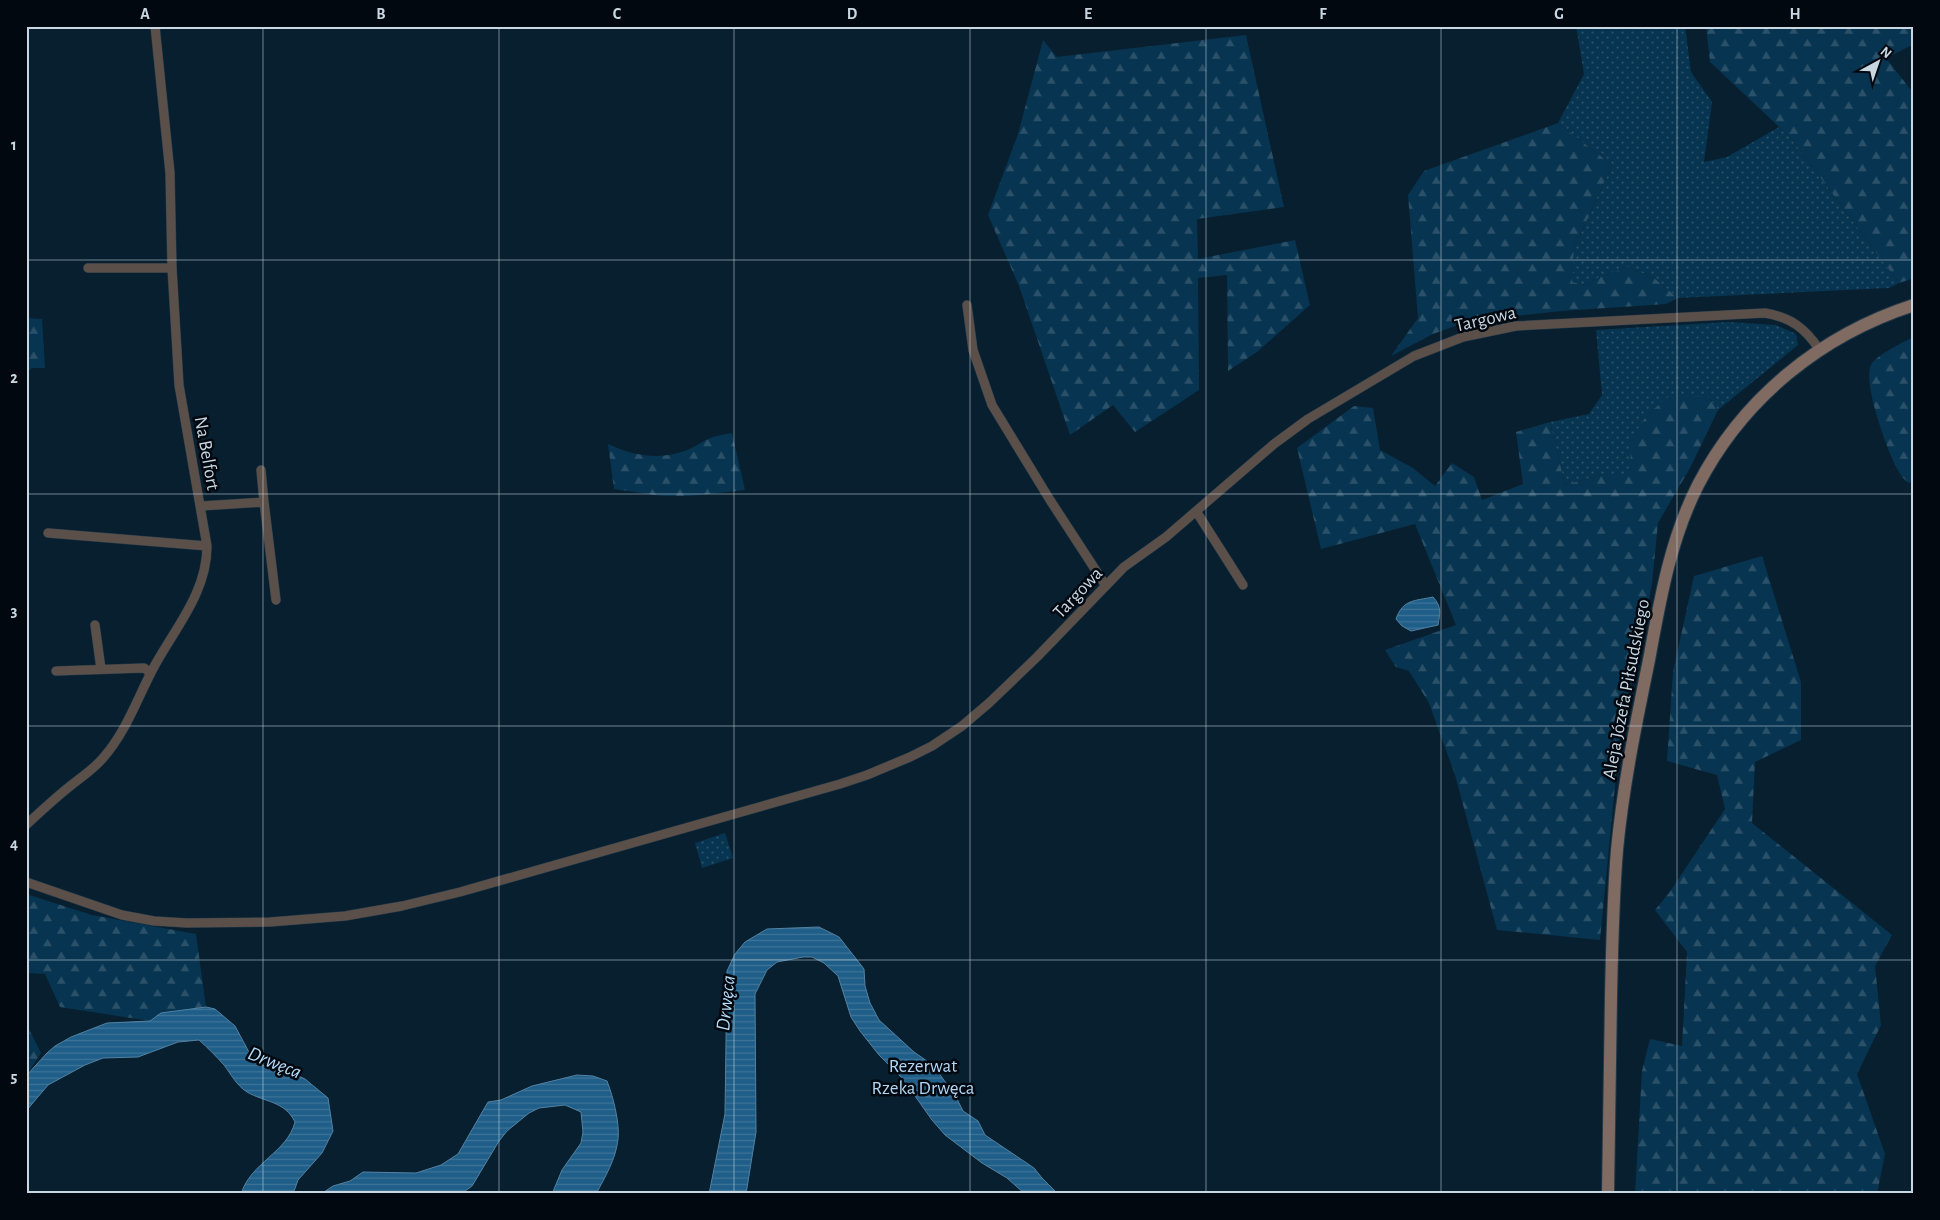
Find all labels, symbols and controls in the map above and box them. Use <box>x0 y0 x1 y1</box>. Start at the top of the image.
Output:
text: A <box>140 6 150 22</box>
text: B <box>376 6 386 22</box>
text: C <box>613 6 622 22</box>
text: D <box>847 6 858 22</box>
text: E <box>1084 6 1092 22</box>
text: F <box>1319 6 1327 22</box>
text: G <box>1554 6 1564 22</box>
text: H <box>1789 6 1801 22</box>
north arrow <box>1852 38 1902 88</box>
text: N <box>1877 44 1894 61</box>
text: 1 <box>11 137 17 153</box>
street label: Targowa <box>1453 303 1518 336</box>
text: 2 <box>10 370 18 386</box>
street label: Na Belfort <box>191 415 222 492</box>
street label: Targowa <box>1050 564 1106 622</box>
street label: Aleja Józefa Piłsudskiego <box>1600 598 1653 781</box>
text: 3 <box>11 603 18 619</box>
text: 4 <box>10 836 18 852</box>
water label: Drwęca <box>713 974 739 1032</box>
water label: Drwęca <box>245 1043 304 1083</box>
park label: Rezerwat Rzeka Drwęca <box>872 1057 975 1098</box>
text: 5 <box>11 1069 18 1085</box>

